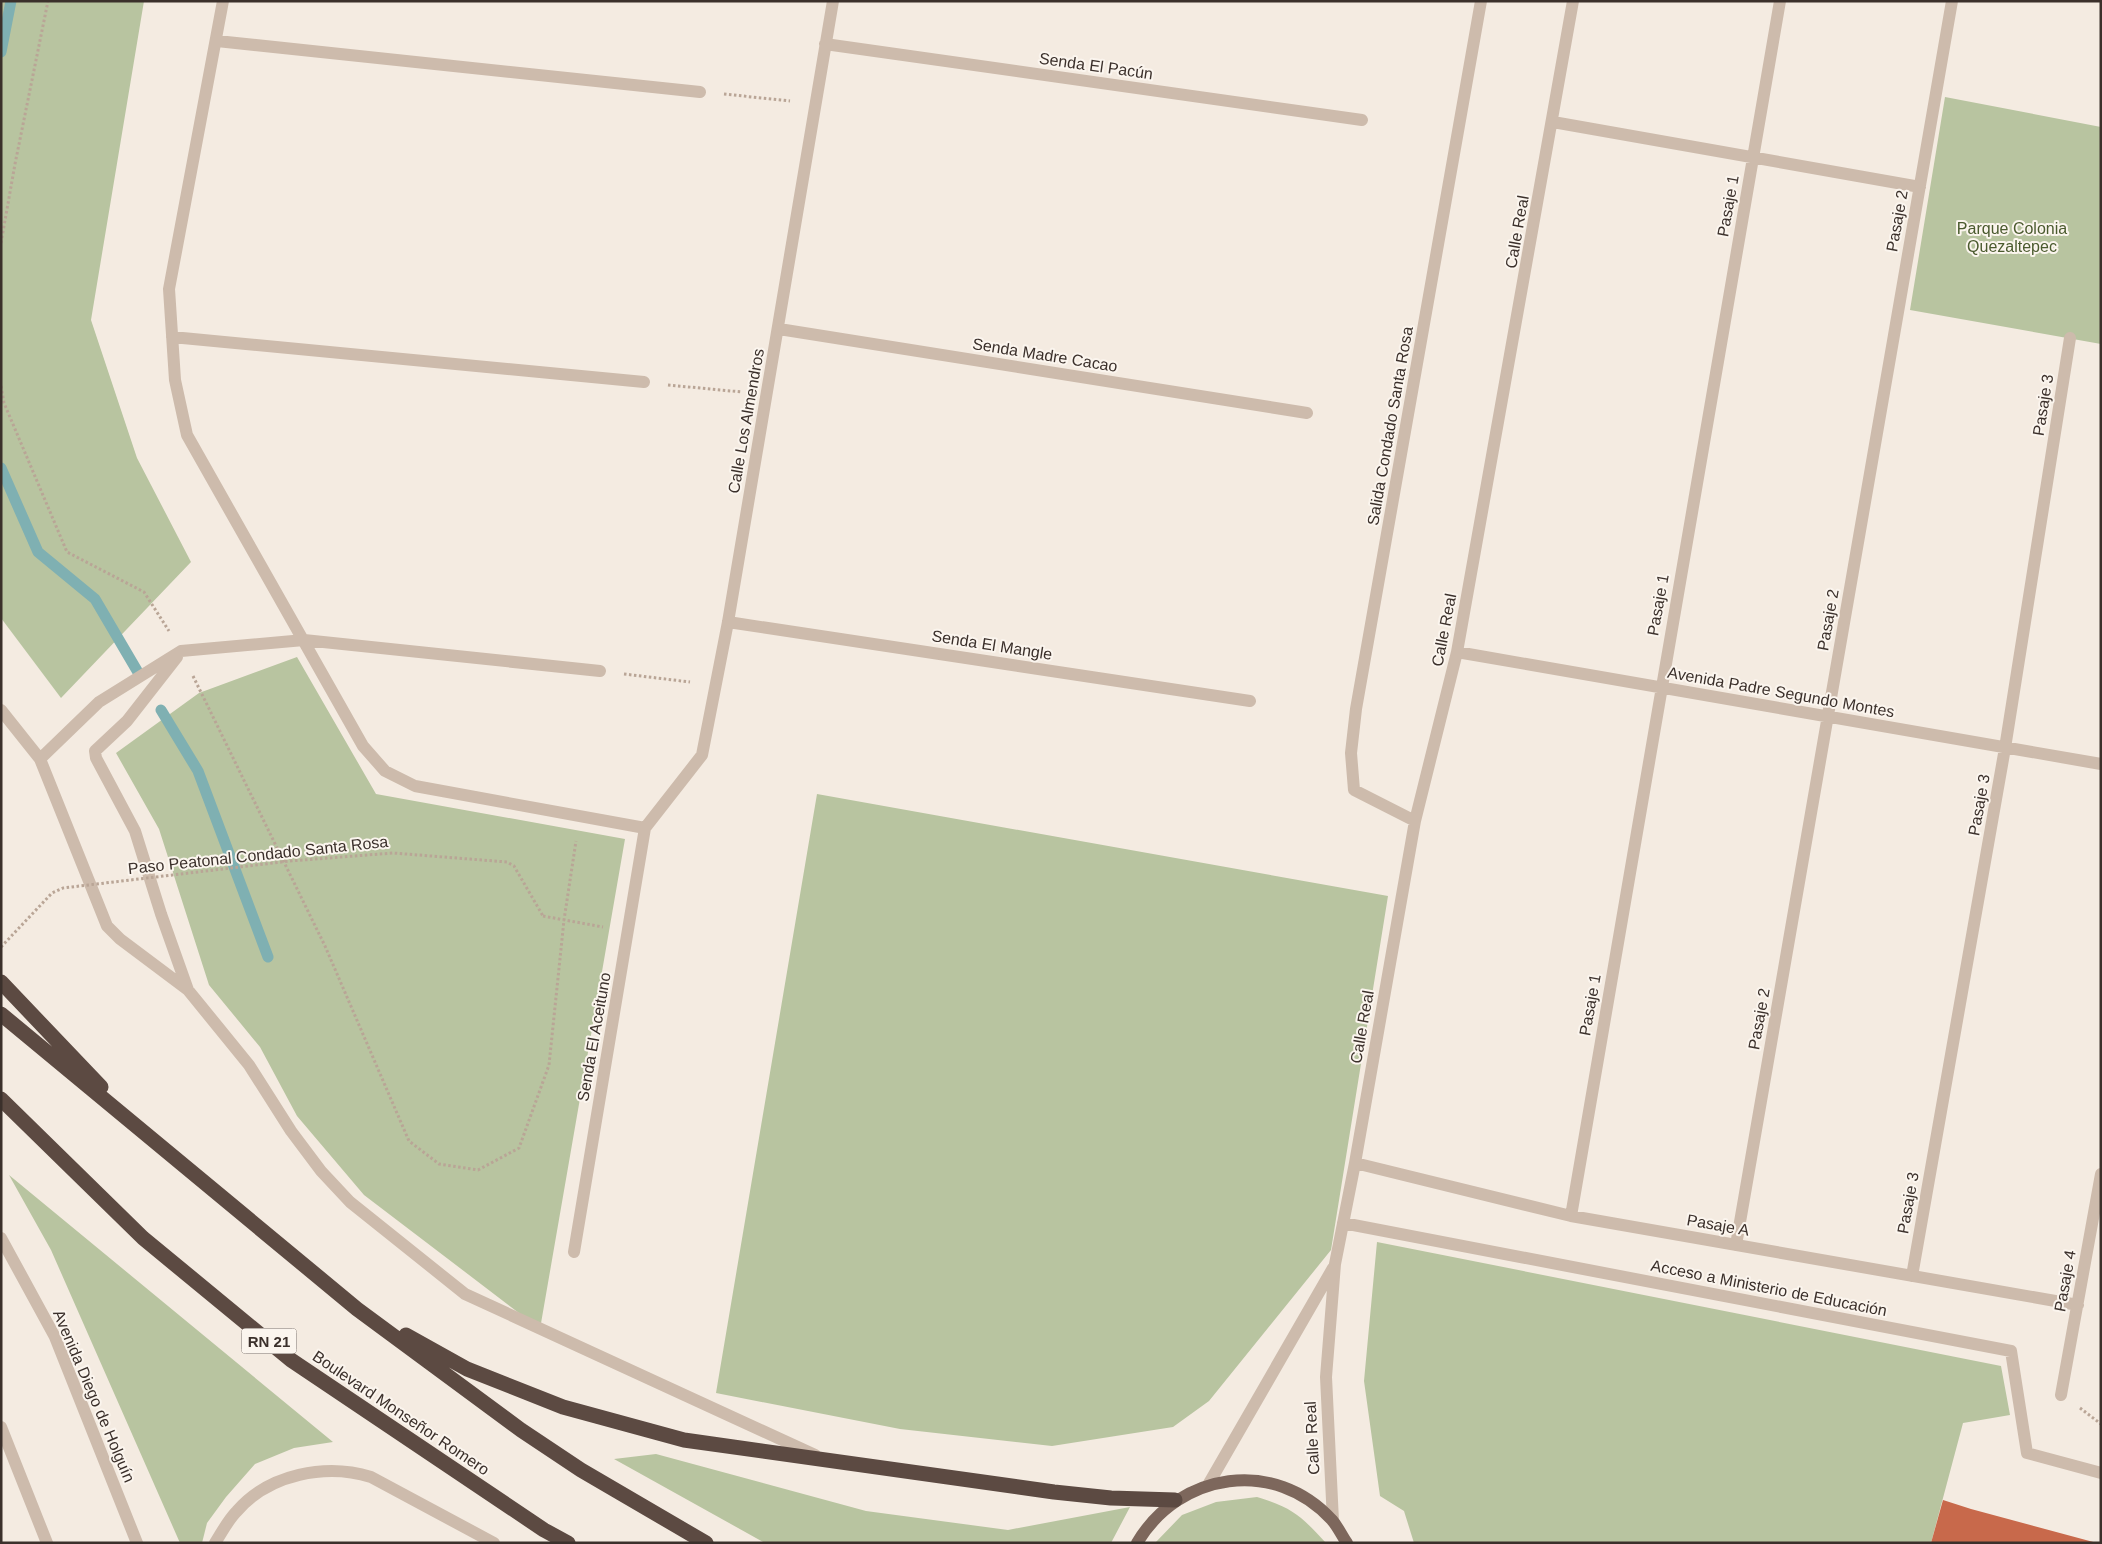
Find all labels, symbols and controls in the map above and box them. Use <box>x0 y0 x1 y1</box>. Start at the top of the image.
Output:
street label: Senda El Pacún <box>1038 50 1154 82</box>
street label: Pasaje 1 <box>1714 174 1742 238</box>
street label: Pasaje 2 <box>1883 189 1911 253</box>
street label: Calle Real <box>1502 194 1532 270</box>
park label: Parque Colonia Quezaltepec <box>1957 220 2067 255</box>
street label: Salida Condado Santa Rosa <box>1364 325 1416 527</box>
street label: Senda Madre Cacao <box>971 335 1119 375</box>
street label: Calle Los Almendros <box>725 347 767 495</box>
street label: Pasaje 3 <box>2030 373 2056 437</box>
street label: Pasaje 1 <box>1644 573 1672 637</box>
street label: Pasaje 2 <box>1814 588 1842 652</box>
street label: Calle Real <box>1429 592 1459 668</box>
street label: Senda El Mangle <box>930 627 1054 663</box>
street label: Avenida Padre Segundo Montes <box>1666 664 1896 720</box>
street label: Pasaje 3 <box>1965 773 1993 837</box>
street label: Paso Peatonal Condado Santa Rosa <box>127 833 389 877</box>
street label: Senda El Aceituno <box>574 971 614 1103</box>
street label: Pasaje 1 <box>1576 973 1604 1037</box>
street label: Pasaje 2 <box>1745 987 1773 1051</box>
street label: Calle Real <box>1347 989 1377 1065</box>
street label: Pasaje 3 <box>1894 1171 1922 1235</box>
street label: Pasaje A <box>1685 1211 1751 1239</box>
street label: Pasaje 4 <box>2051 1249 2079 1313</box>
street label: Acceso a Ministerio de Educación <box>1650 1257 1888 1319</box>
street label: Avenida Diego de Holguín <box>50 1307 138 1485</box>
road number: RN 21 <box>242 1328 296 1354</box>
street label: Boulevard Monseñor Romero <box>310 1348 492 1479</box>
street label: Calle Real <box>1302 1401 1322 1475</box>

